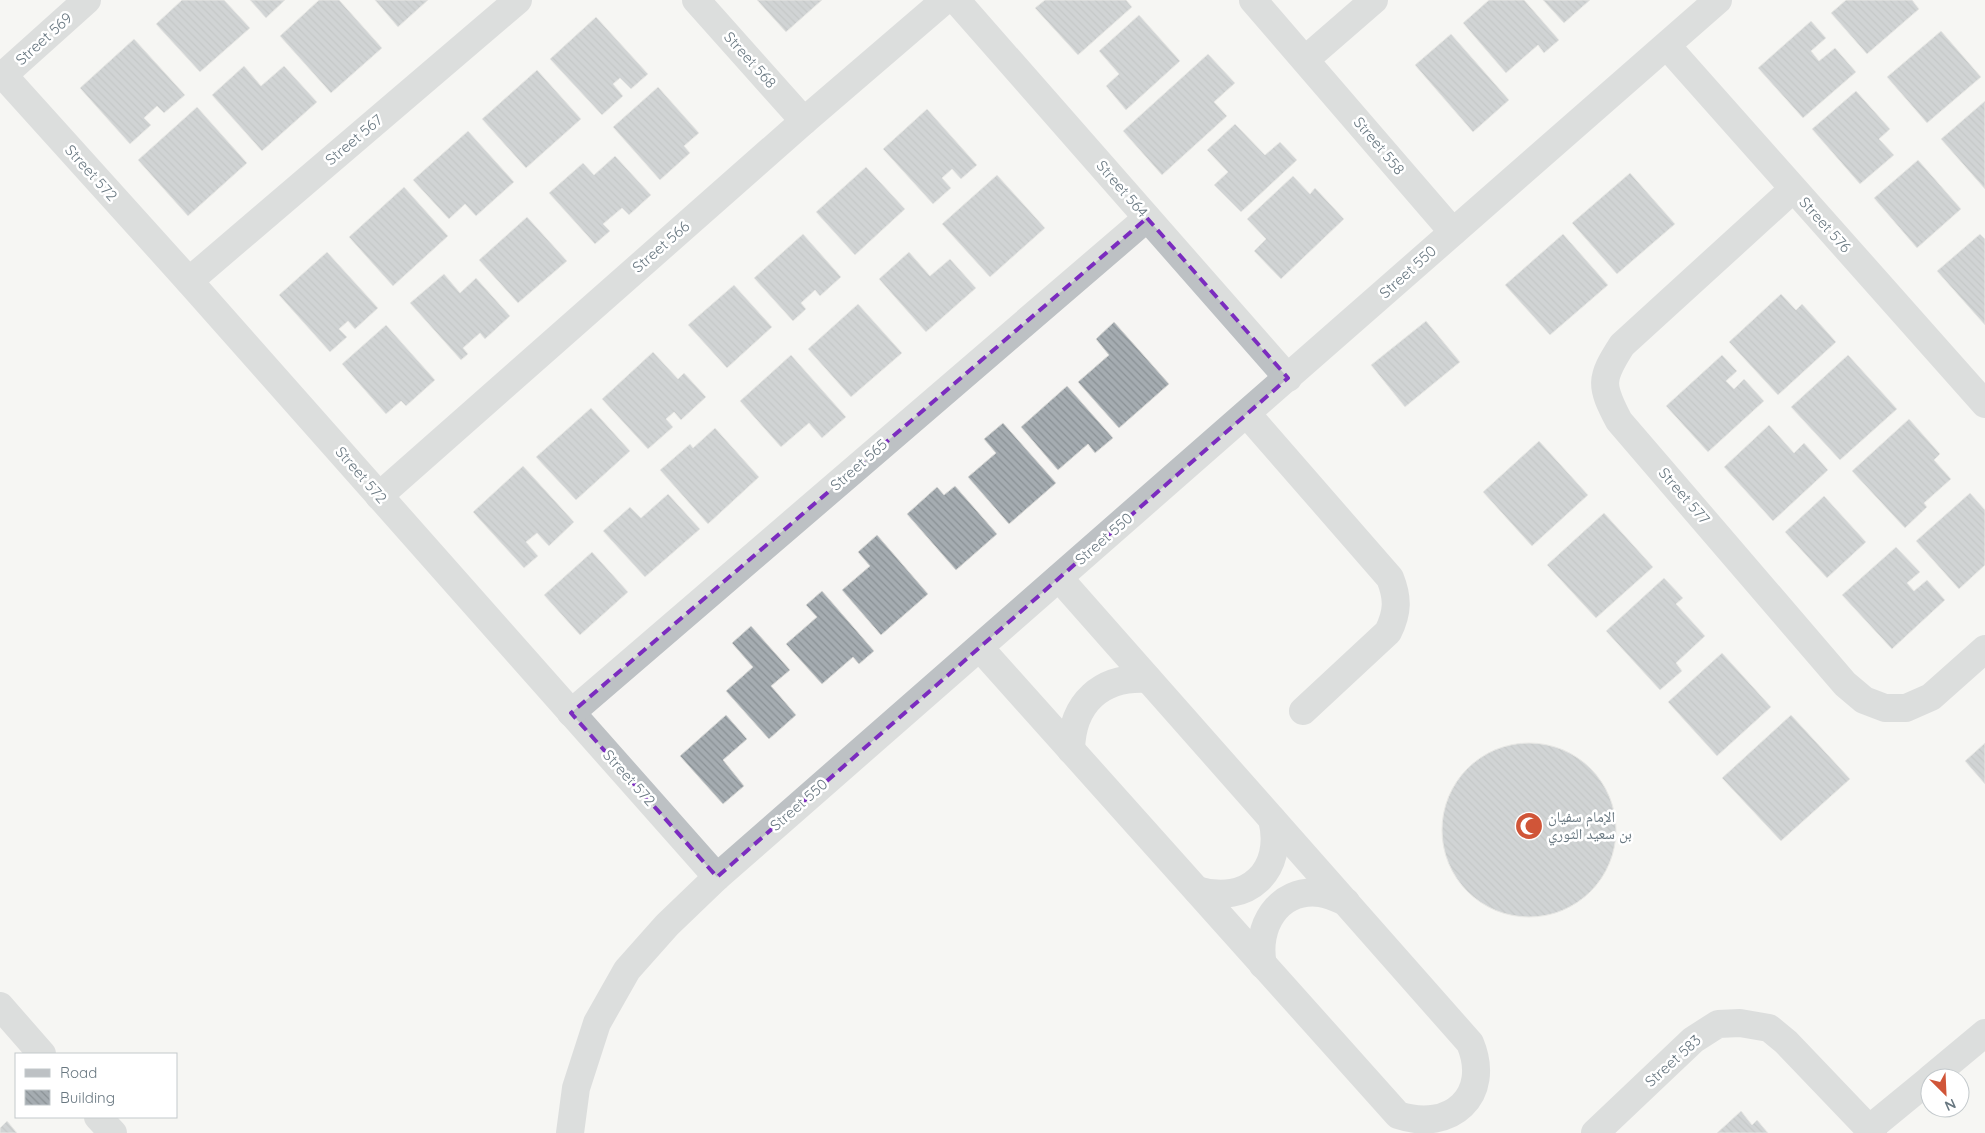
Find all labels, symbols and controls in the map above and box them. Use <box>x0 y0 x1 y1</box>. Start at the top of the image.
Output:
street label: Street 569 <box>11 8 76 69</box>
street label: Street 568 <box>720 28 781 92</box>
street label: Street 567 <box>321 110 386 169</box>
street label: Street 558 <box>1350 113 1409 178</box>
street label: Street 572 <box>61 141 122 205</box>
street label: Street 564 <box>1092 156 1152 221</box>
street label: Street 576 <box>1795 193 1855 257</box>
street label: Street 566 <box>628 217 693 277</box>
street label: Street 550 <box>1375 241 1440 302</box>
street label: Street 565 <box>826 435 891 495</box>
street label: Street 572 <box>331 442 391 507</box>
street label: Street 577 <box>1655 464 1714 528</box>
street label: Street 550 <box>1071 508 1137 569</box>
street label: Street 572 <box>599 746 660 810</box>
street label: Street 550 <box>766 774 832 835</box>
place label: الإمام سفيان بن سعيد الثوري <box>1548 807 1632 846</box>
mosque icon: الإمام سفيان بن سعيد الثوري <box>1514 811 1544 841</box>
street label: Street 583 <box>1641 1030 1705 1091</box>
legend <box>15 1053 178 1118</box>
text: Road <box>60 1063 97 1082</box>
north arrow <box>1920 1068 1970 1118</box>
text: Building <box>60 1088 115 1107</box>
text: N <box>1942 1095 1959 1115</box>

